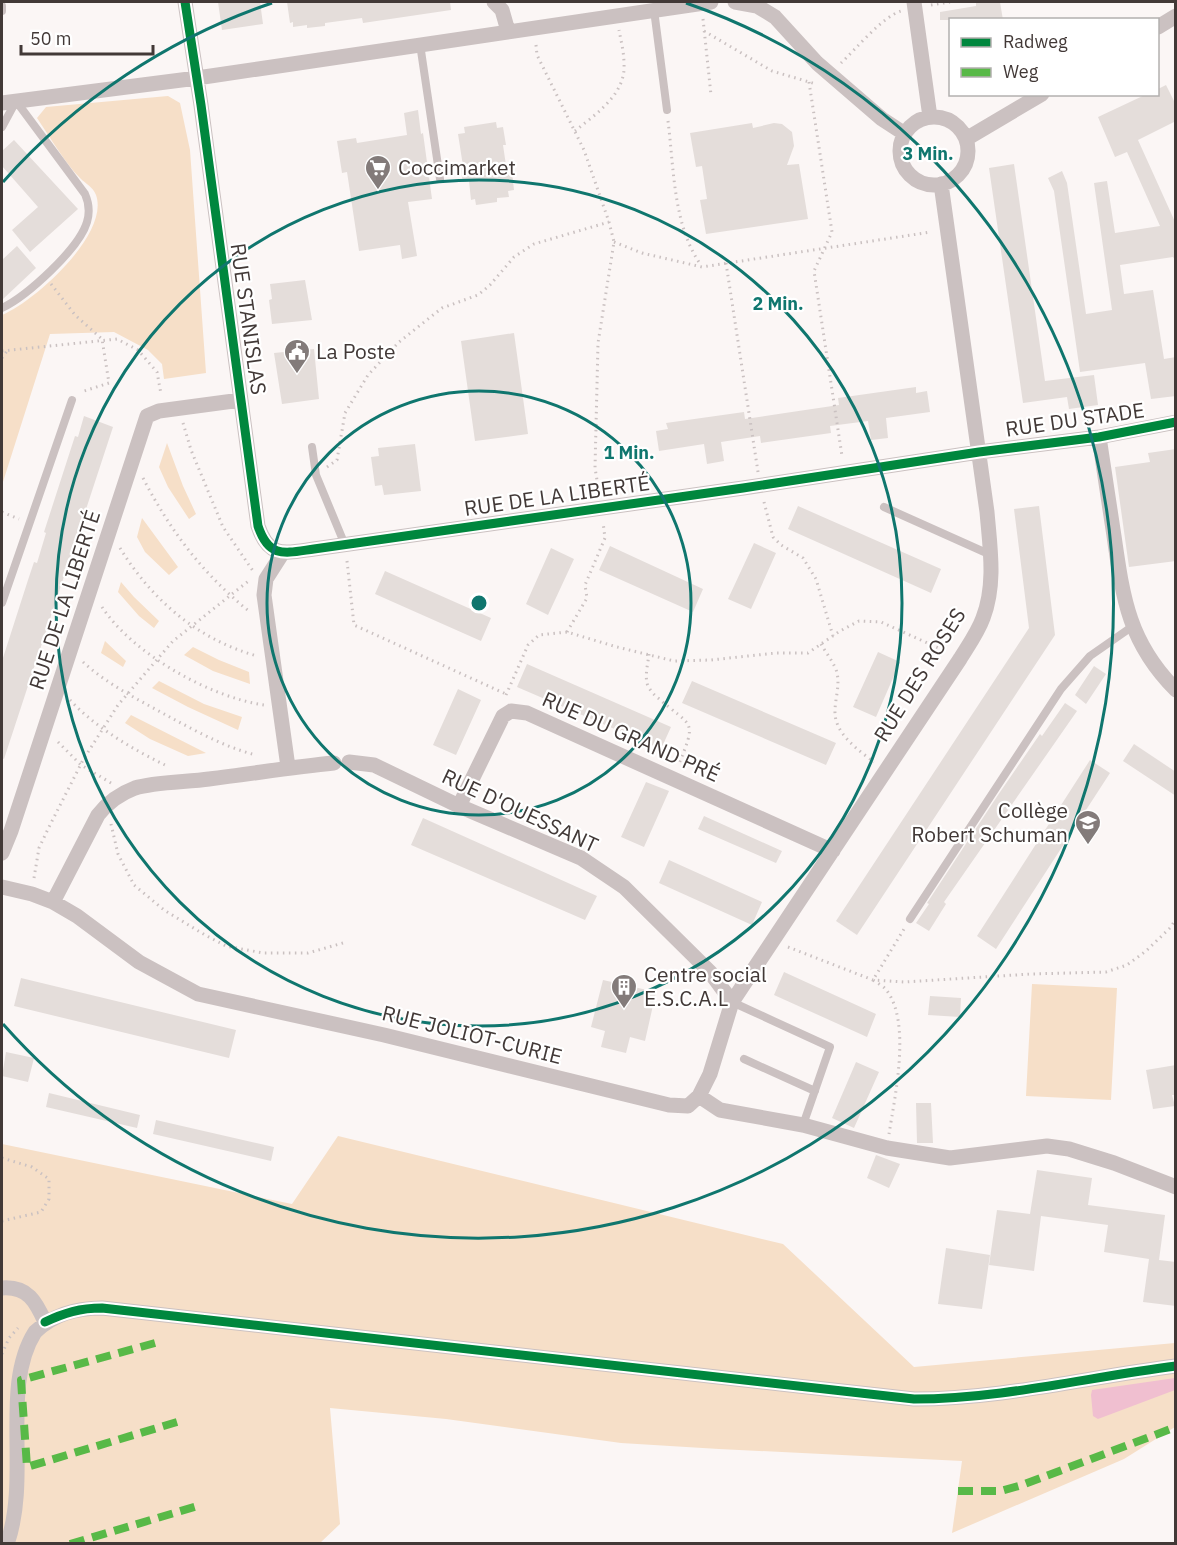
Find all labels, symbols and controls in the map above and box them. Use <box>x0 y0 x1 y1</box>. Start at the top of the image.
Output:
scale bar <box>21 18 153 56</box>
legend <box>949 18 1159 96</box>
text: 50 m <box>30 27 72 50</box>
text: Radweg <box>1003 30 1068 53</box>
text: Weg <box>1003 60 1039 83</box>
text: 3 Min. <box>902 142 954 165</box>
supermarket icon: Coccimarket <box>363 153 393 191</box>
place label: Coccimarket <box>398 153 516 181</box>
street label: RUE STANISLAS <box>225 241 273 396</box>
text: 2 Min. <box>752 292 804 315</box>
public building icon: La Poste <box>282 337 312 375</box>
place label: La Poste <box>316 337 396 365</box>
street label: RUE DU STADE <box>1003 395 1146 443</box>
text: 1 Min. <box>603 441 655 464</box>
street label: RUE DE LA LIBERTÉ <box>462 468 652 522</box>
street label: RUE DE LA LIBERTÉ <box>22 506 106 693</box>
centre of rings <box>469 593 489 613</box>
street label: RUE DES ROSES <box>867 602 972 747</box>
street label: RUE DU GRAND PRÉ <box>538 684 725 788</box>
street label: RUE D'OUESSANT <box>438 762 603 859</box>
place label: Collège Robert Schuman <box>911 796 1068 848</box>
school or university icon: Collège Robert Schuman <box>1073 808 1103 846</box>
place label: Centre social E.S.C.A.L <box>644 960 767 1012</box>
building icon: Centre social E.S.C.A.L <box>609 972 639 1010</box>
street label: RUE JOLIOT-CURIE <box>379 998 565 1070</box>

